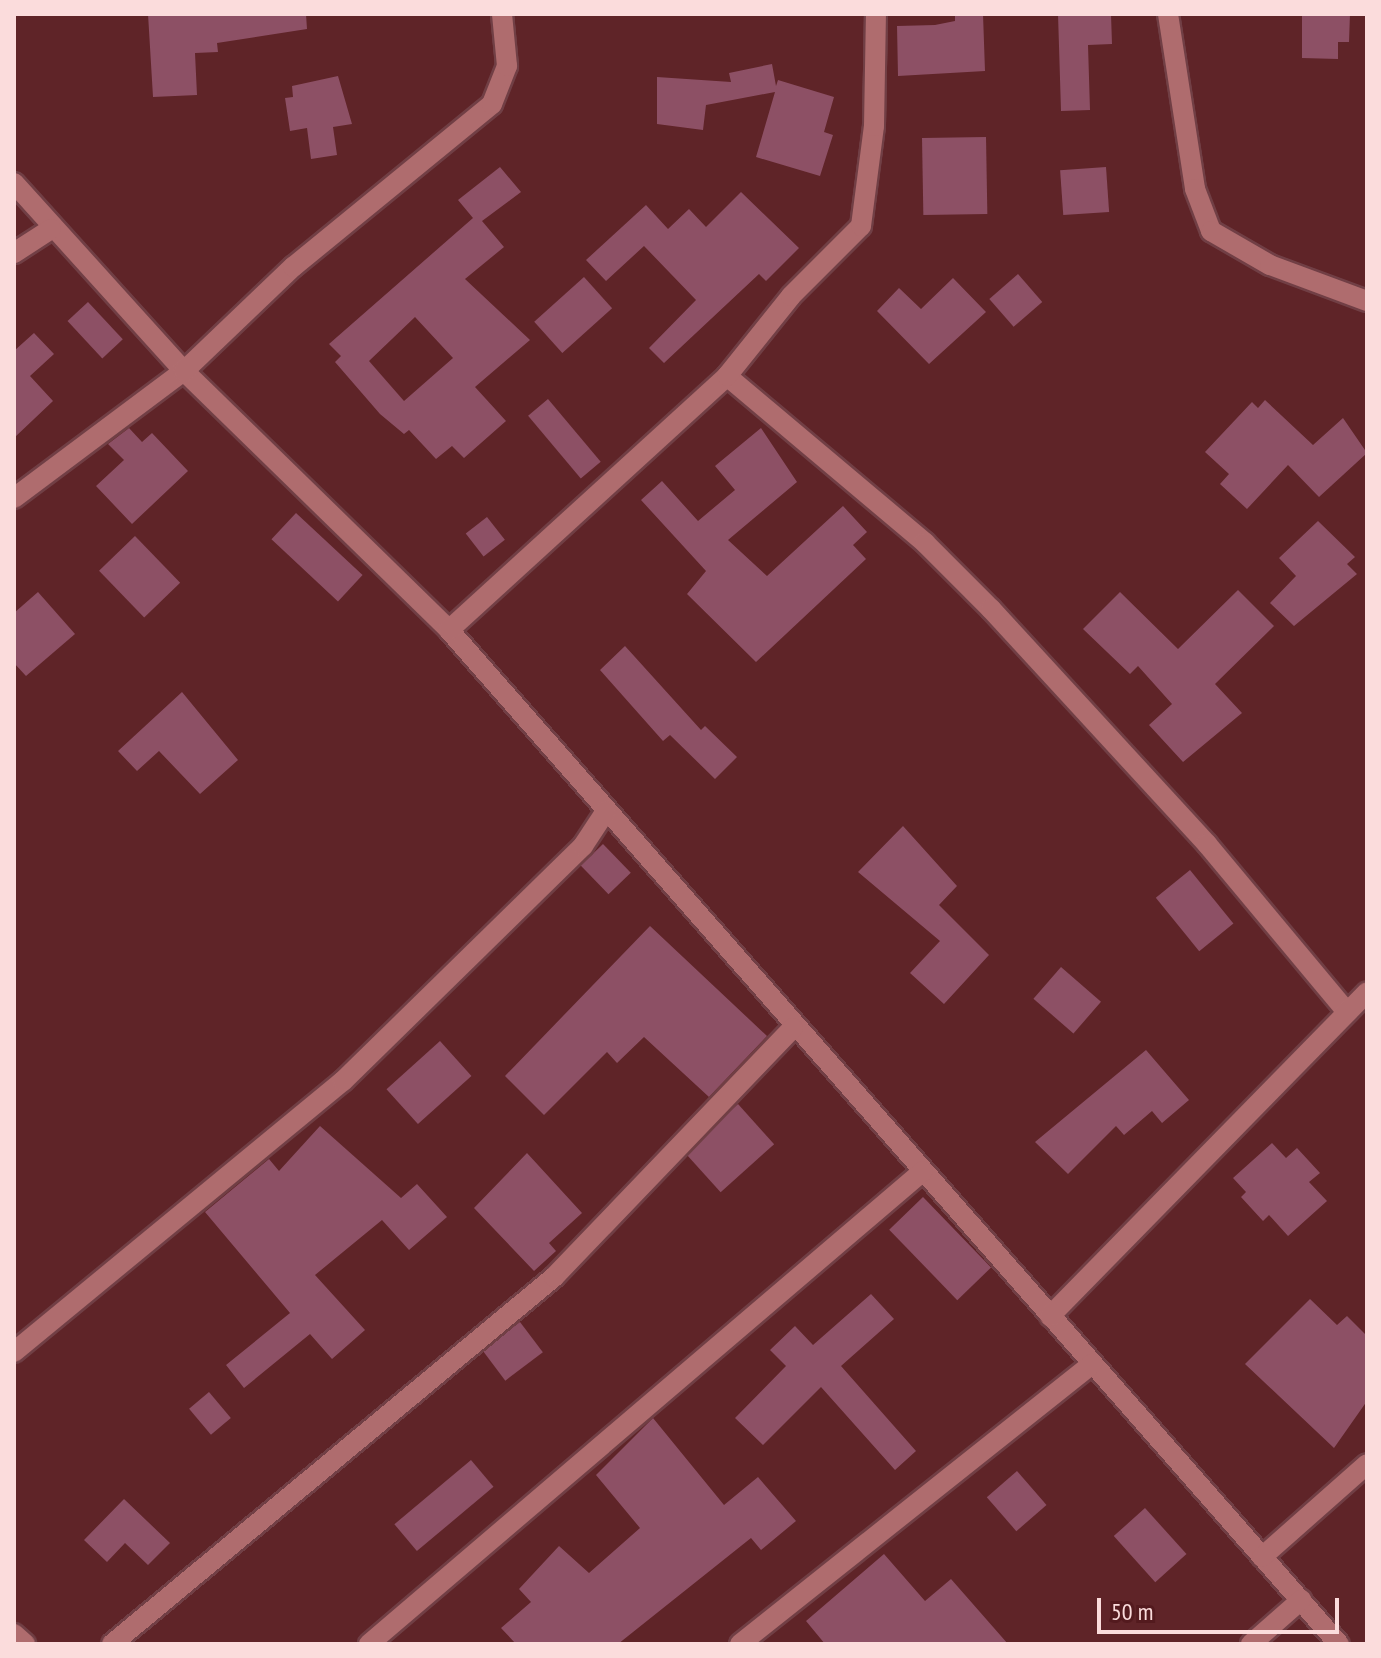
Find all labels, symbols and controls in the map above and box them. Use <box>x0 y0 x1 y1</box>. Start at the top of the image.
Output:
scale bar <box>1101 1582 1343 1632</box>
text: 50 m <box>1111 1596 1153 1627</box>

